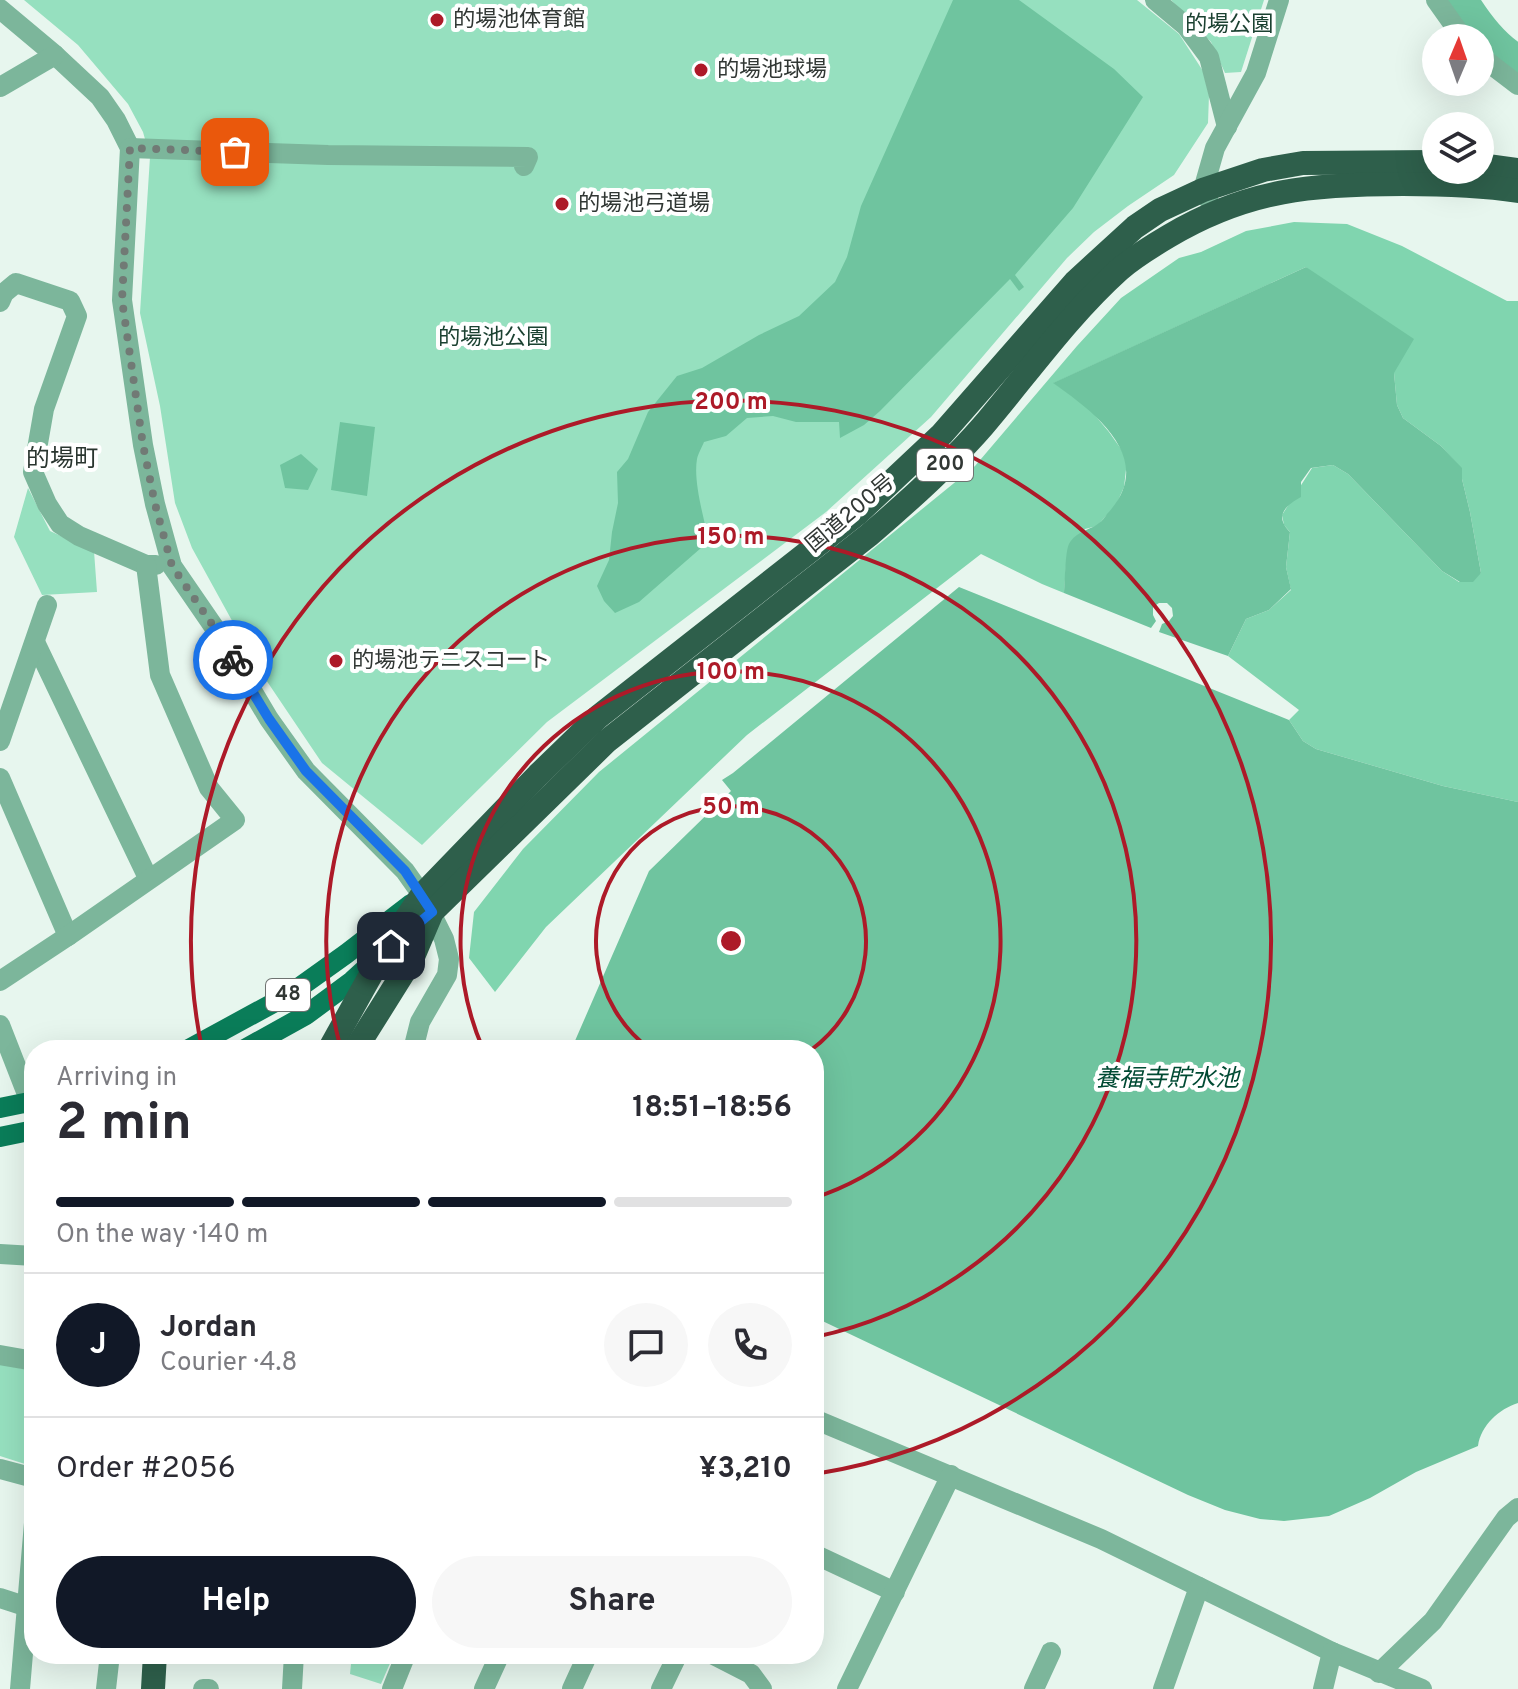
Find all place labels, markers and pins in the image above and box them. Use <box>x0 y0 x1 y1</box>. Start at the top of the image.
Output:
place label: 的場池体育館 <box>453 7 585 34</box>
marker: 的場池体育館 <box>428 11 446 29</box>
place label: 的場池球場 <box>717 57 827 84</box>
marker: 的場池球場 <box>692 61 710 79</box>
pin <box>201 118 269 186</box>
place label: 的場池弓道場 <box>578 191 710 218</box>
marker: 的場池弓道場 <box>553 195 571 213</box>
place label: 的場池テニスコート <box>352 648 550 675</box>
marker: 的場池テニスコート <box>327 652 345 670</box>
pin <box>357 912 425 980</box>
centre of rings <box>717 927 745 955</box>

